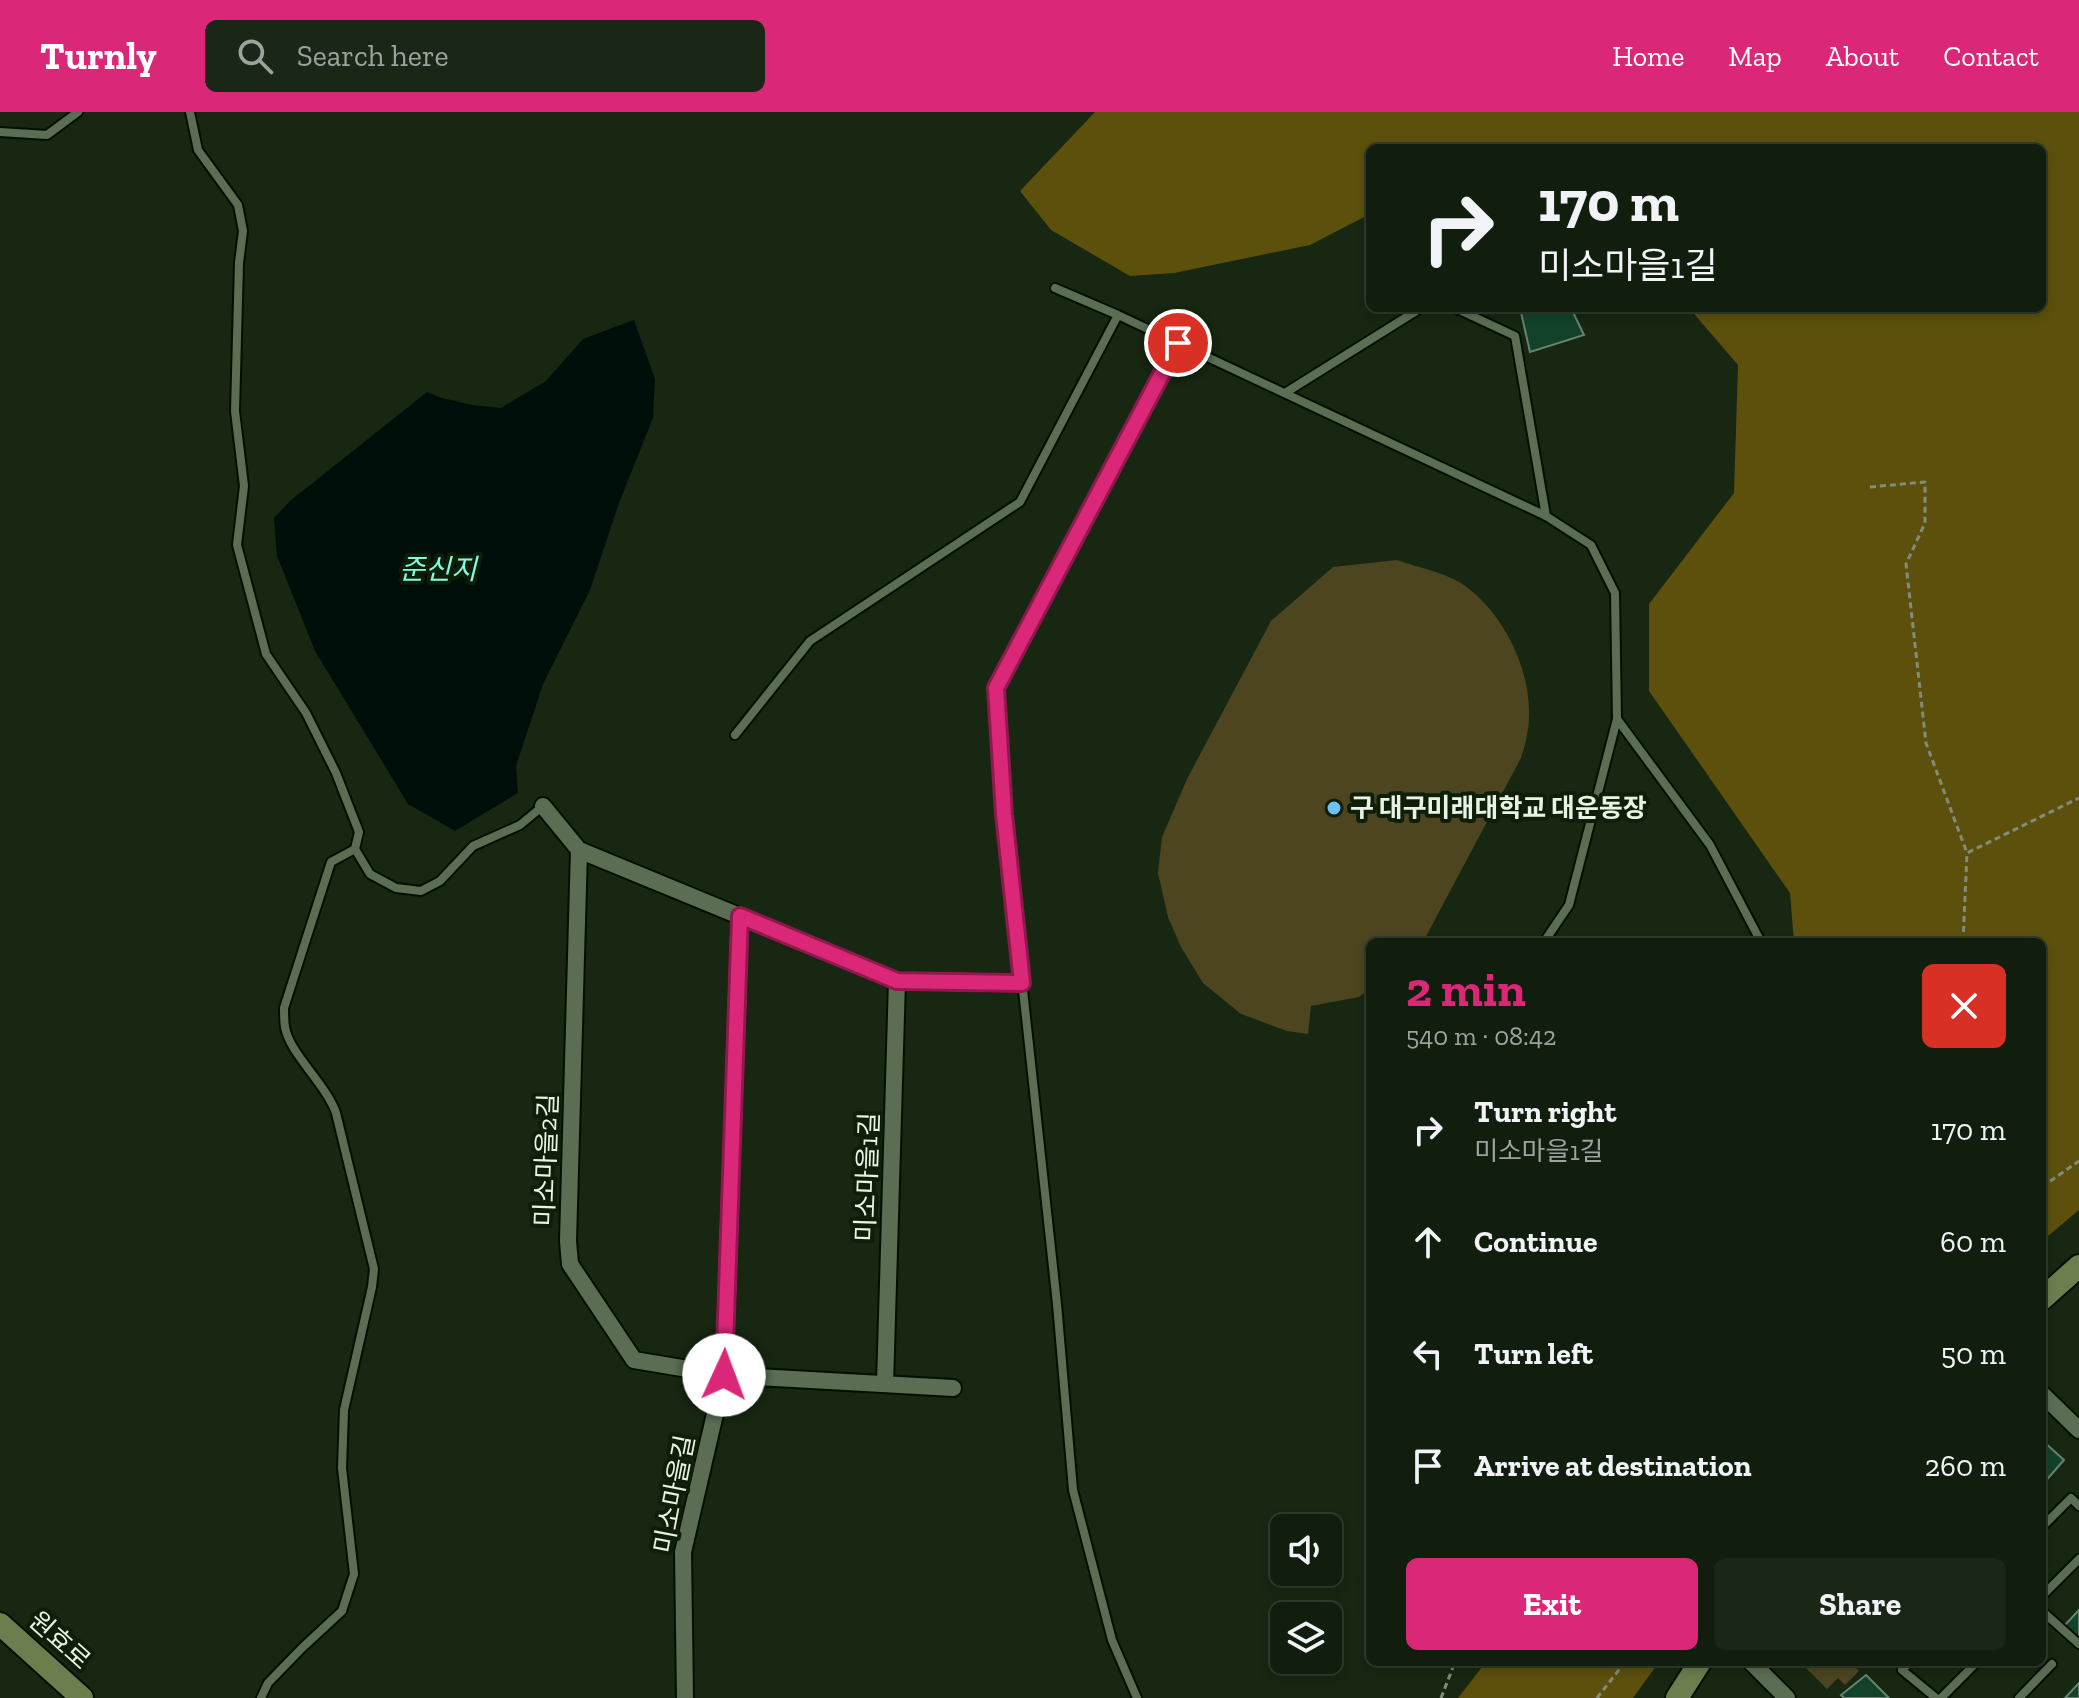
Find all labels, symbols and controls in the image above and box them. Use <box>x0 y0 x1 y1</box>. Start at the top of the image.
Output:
search box <box>205 20 765 92</box>
text: Turnly <box>40 33 157 79</box>
icon: search <box>233 34 277 78</box>
text: Search here <box>297 38 449 74</box>
text: Home <box>1612 40 1684 73</box>
text: Map <box>1728 40 1782 73</box>
text: About <box>1826 40 1899 73</box>
text: Contact <box>1943 40 2039 73</box>
text: 170 m <box>1538 168 1679 235</box>
icon: right <box>1406 176 1510 280</box>
text: 미소마을1길 <box>1538 244 1717 287</box>
pin <box>1144 309 1212 377</box>
icon: arrive <box>1156 321 1200 365</box>
water label: 준신지 <box>399 553 479 586</box>
place label: 구 대구미래대학교 대운동장 <box>1350 792 1647 824</box>
marker: 구 대구미래대학교 대운동장 <box>1325 799 1343 817</box>
text: 2 min <box>1406 961 1526 1018</box>
button: close <box>1922 964 2006 1048</box>
text: 540 m · 08:42 <box>1406 1020 1556 1052</box>
street label: 미소마을2길 <box>528 1093 564 1227</box>
text: Turn right <box>1474 1094 1616 1130</box>
icon: right <box>1406 1108 1450 1152</box>
street label: 미소마을1길 <box>849 1112 885 1242</box>
text: 170 m <box>1931 1112 2006 1148</box>
text: 미소마을1길 <box>1474 1135 1604 1167</box>
icon: ahead <box>1406 1220 1450 1264</box>
text: Continue <box>1474 1224 1598 1260</box>
text: 60 m <box>1940 1224 2006 1260</box>
icon: left <box>1406 1332 1450 1376</box>
position arrow <box>682 1333 766 1417</box>
text: Turn left <box>1474 1336 1593 1372</box>
text: 50 m <box>1941 1336 2006 1372</box>
street label: 미소마을길 <box>647 1432 701 1556</box>
icon: arrive <box>1406 1444 1450 1488</box>
text: Arrive at destination <box>1474 1448 1751 1484</box>
text: 260 m <box>1925 1448 2006 1484</box>
map controls <box>1270 1514 1342 1674</box>
button: sound <box>1270 1514 1342 1586</box>
button: Exit <box>1406 1558 1698 1650</box>
button: Share <box>1714 1558 2006 1650</box>
button: layers <box>1270 1602 1342 1674</box>
street label: 원효로 <box>23 1604 97 1676</box>

